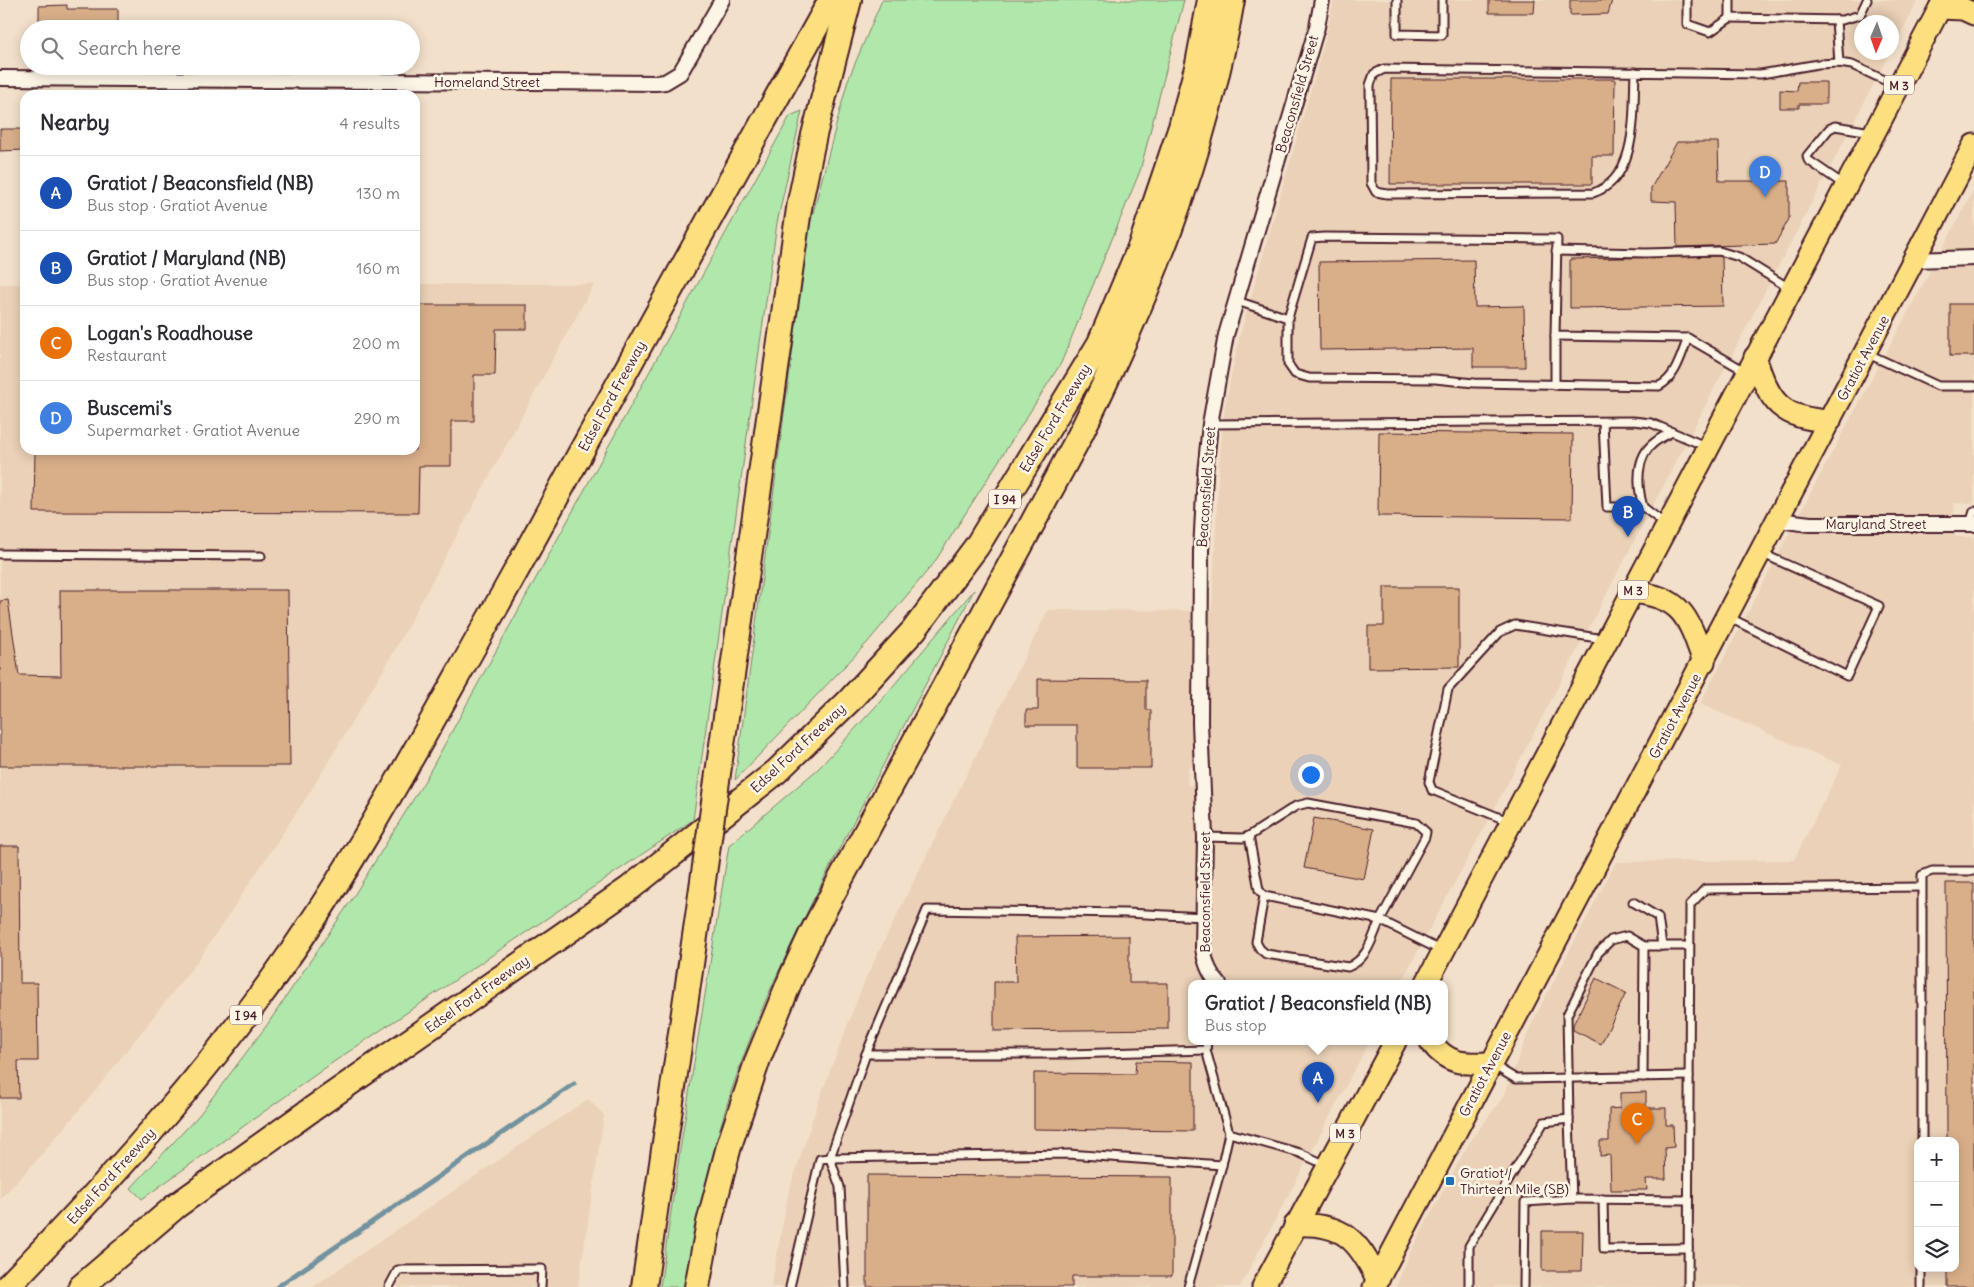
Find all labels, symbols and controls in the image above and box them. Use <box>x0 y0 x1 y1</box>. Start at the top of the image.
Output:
north arrow <box>1854 15 1899 60</box>
search box <box>20 20 420 75</box>
street label: Beaconsfield Street <box>1272 33 1322 155</box>
icon: search <box>38 34 66 62</box>
text: Search here <box>78 36 181 60</box>
street label: Homeland Street <box>434 73 540 91</box>
road number: M 3 <box>1884 76 1914 94</box>
text: Nearby <box>40 109 110 136</box>
text: 4 results <box>339 113 400 133</box>
pin: D <box>1749 156 1781 197</box>
text: Gratiot / Beaconsfield (NB) <box>87 171 313 195</box>
text: A <box>51 183 61 203</box>
text: 130 m <box>356 183 400 203</box>
text: Bus stop · Gratiot Avenue <box>87 195 268 215</box>
text: Gratiot / Maryland (NB) <box>87 246 286 270</box>
text: B <box>51 258 61 278</box>
text: 160 m <box>356 258 400 278</box>
text: Bus stop · Gratiot Avenue <box>87 270 268 290</box>
street label: Gratiot Avenue <box>1833 312 1893 404</box>
text: Logan's Roadhouse <box>87 321 253 345</box>
text: C <box>51 333 61 353</box>
text: 200 m <box>352 333 400 353</box>
street label: Edsel Ford Freeway <box>574 338 650 454</box>
text: Restaurant <box>87 345 167 365</box>
street label: Edsel Ford Freeway <box>1015 360 1095 476</box>
text: Buscemi's <box>87 396 172 420</box>
text: D <box>50 408 62 428</box>
text: 290 m <box>354 408 400 428</box>
text: Supermarket · Gratiot Avenue <box>87 420 300 440</box>
street label: Beaconsfield Street <box>1193 426 1219 548</box>
road number: I 94 <box>989 489 1021 508</box>
pin: B <box>1612 496 1644 537</box>
street label: Maryland Street <box>1825 515 1927 533</box>
road number: M 3 <box>1618 580 1648 600</box>
street label: Gratiot Avenue <box>1645 670 1705 762</box>
street label: Edsel Ford Freeway <box>747 699 849 797</box>
your location <box>1298 762 1324 788</box>
street label: Beaconsfield Street <box>1196 831 1214 953</box>
street label: Edsel Ford Freeway <box>421 951 533 1037</box>
popup <box>1188 980 1448 1045</box>
text: Gratiot / Beaconsfield (NB) <box>1205 991 1431 1015</box>
road number: I 94 <box>230 1006 262 1024</box>
text: Bus stop <box>1205 1015 1267 1035</box>
street label: Gratiot Avenue <box>1455 1028 1515 1120</box>
pin: A <box>1302 1062 1334 1103</box>
pin: C <box>1621 1103 1653 1144</box>
street label: Edsel Ford Freeway <box>63 1124 159 1228</box>
road number: M 3 <box>1330 1124 1360 1142</box>
map controls <box>1914 1137 1959 1272</box>
button: + <box>1914 1137 1959 1182</box>
place label: Gratiot / Thirteen Mile (SB) <box>1460 1164 1569 1198</box>
marker: Gratiot / Thirteen Mile (SB) <box>1444 1175 1456 1187</box>
button: − <box>1914 1182 1959 1227</box>
button: layers <box>1914 1227 1959 1272</box>

